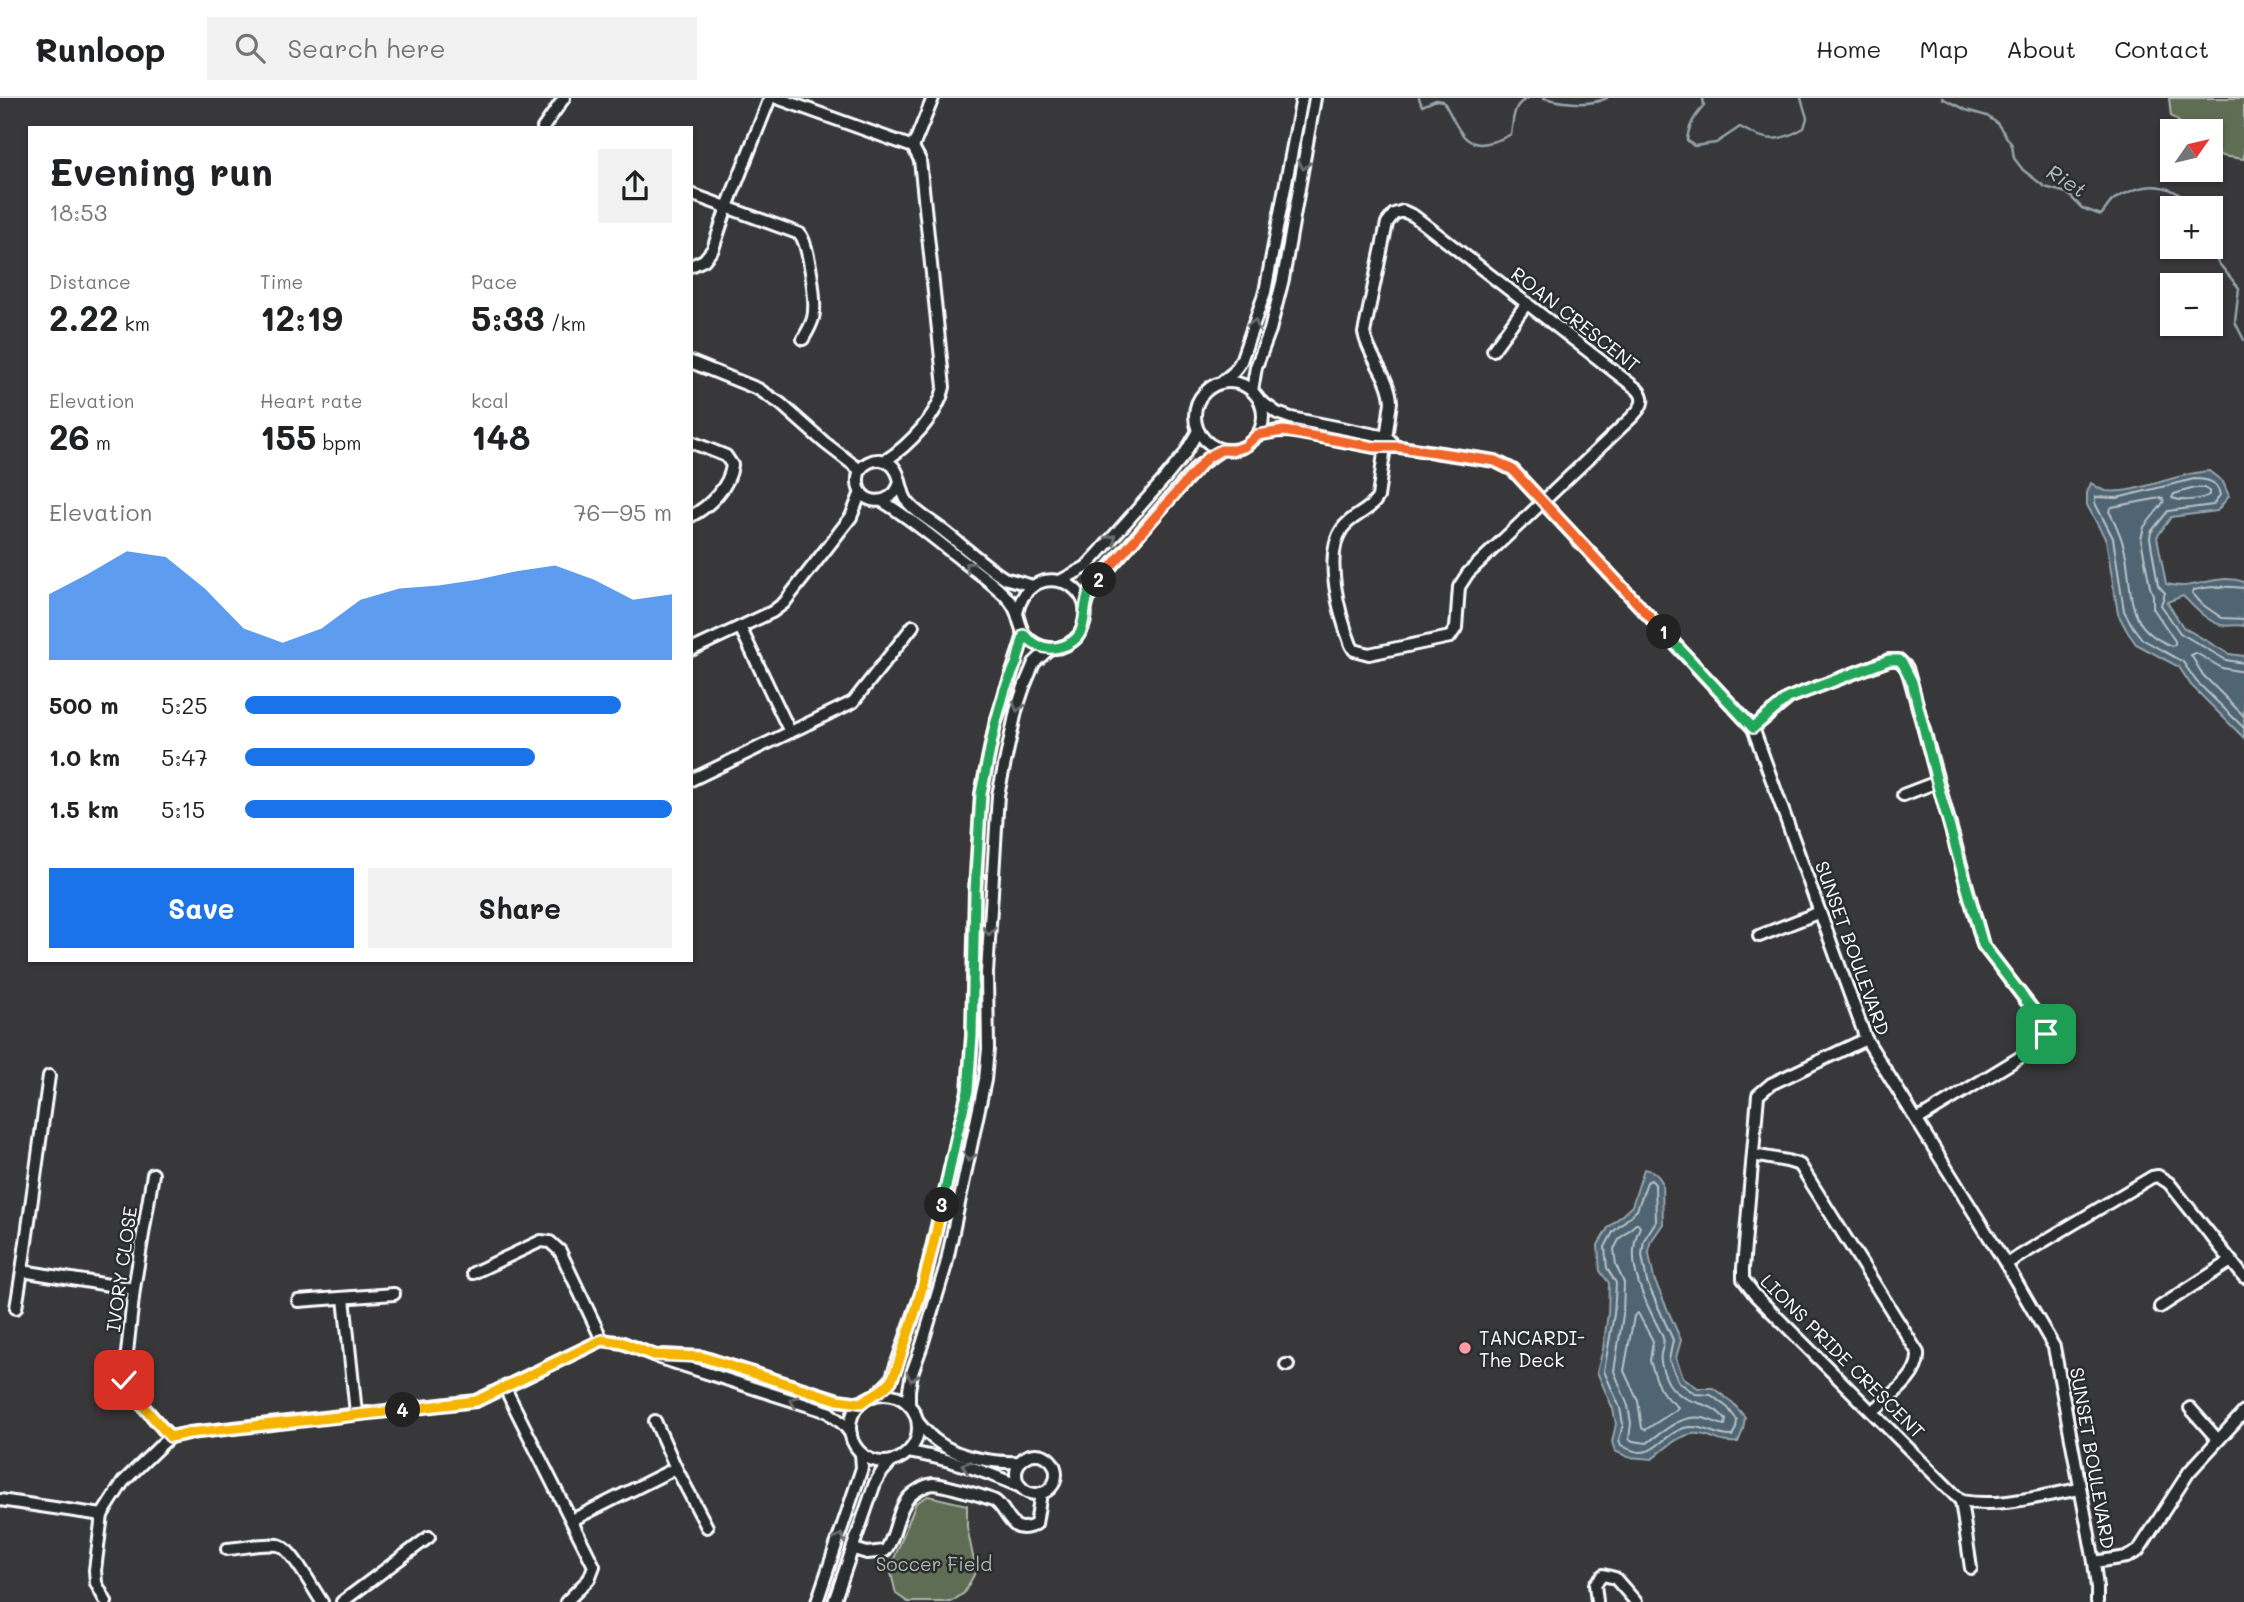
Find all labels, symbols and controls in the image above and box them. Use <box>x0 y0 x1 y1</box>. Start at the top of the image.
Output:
search box <box>207 17 697 80</box>
text: Runloop <box>35 27 165 70</box>
icon: search <box>231 29 269 67</box>
text: Search here <box>287 31 446 65</box>
text: Home <box>1816 33 1881 64</box>
text: Map <box>1919 33 1968 64</box>
text: About <box>2006 33 2076 64</box>
text: Contact <box>2114 33 2209 64</box>
north arrow <box>2160 119 2222 182</box>
map controls <box>2160 119 2223 336</box>
text: Evening run <box>49 146 273 196</box>
button: share <box>598 149 672 223</box>
water label: Riet <box>2042 157 2092 203</box>
one-way arrow <box>1297 159 1312 171</box>
button: + <box>2160 196 2223 259</box>
text: 18:53 <box>49 197 107 227</box>
street label: ROAN CRESCENT <box>1506 261 1646 377</box>
text: Distance <box>49 269 131 294</box>
text: Time <box>260 269 303 294</box>
text: Pace <box>471 269 517 294</box>
button: − <box>2160 273 2223 336</box>
text: 2.22 <box>49 294 118 340</box>
text: 12:19 <box>260 294 343 340</box>
text: 5:33 <box>471 294 545 340</box>
text: km <box>118 311 150 336</box>
text: /km <box>545 311 586 336</box>
one-way arrow <box>1246 318 1260 330</box>
text: Elevation <box>49 388 134 413</box>
text: Heart rate <box>260 388 363 413</box>
text: kcal <box>471 388 509 413</box>
text: 26 <box>49 413 90 459</box>
text: 155 <box>260 413 316 459</box>
text: 148 <box>471 413 530 459</box>
text: m <box>90 430 111 455</box>
text: bpm <box>316 430 361 455</box>
text: Elevation <box>49 497 152 527</box>
text: 76–95 m <box>574 497 672 527</box>
one-way arrow <box>1104 534 1116 547</box>
one-way arrow <box>964 561 976 574</box>
pin: 2 <box>1082 562 1116 598</box>
text: 2 <box>1093 567 1104 592</box>
pin: 1 <box>1646 614 1682 650</box>
text: 1 <box>1659 619 1668 644</box>
text: 500 m <box>49 690 119 720</box>
text: 5:25 <box>161 690 208 720</box>
one-way arrow <box>1011 700 1026 712</box>
text: 1.0 km <box>49 742 120 772</box>
text: 5:47 <box>161 742 208 772</box>
text: 1.5 km <box>49 794 119 824</box>
text: 5:15 <box>161 794 205 824</box>
street label: SUNSET BOULEVARD <box>1810 857 1896 1039</box>
button: Save <box>49 868 354 948</box>
button: Share <box>368 868 672 948</box>
one-way arrow <box>982 926 997 937</box>
pin <box>2016 1004 2076 1064</box>
icon: arrive <box>2027 1015 2065 1053</box>
one-way arrow <box>963 1151 978 1163</box>
pin: 3 <box>925 1188 960 1222</box>
text: 3 <box>936 1192 947 1217</box>
street label: IVORY CLOSE <box>100 1205 142 1333</box>
street label: LIONS PRIDE CRESCENT <box>1755 1268 1931 1444</box>
place label: TANCARDI- The Deck <box>1479 1325 1585 1372</box>
marker: TANCARDI- The Deck <box>1457 1340 1473 1356</box>
pin <box>94 1350 154 1410</box>
icon: check <box>105 1361 143 1399</box>
street label: SUNSET BOULEVARD <box>2065 1365 2121 1551</box>
one-way arrow <box>906 1371 920 1383</box>
pin: 4 <box>386 1392 420 1428</box>
one-way arrow <box>788 1394 800 1409</box>
text: 4 <box>396 1397 409 1422</box>
one-way arrow <box>960 1460 972 1474</box>
one-way arrow <box>832 1532 846 1544</box>
park label: Soccer Field <box>876 1551 992 1576</box>

